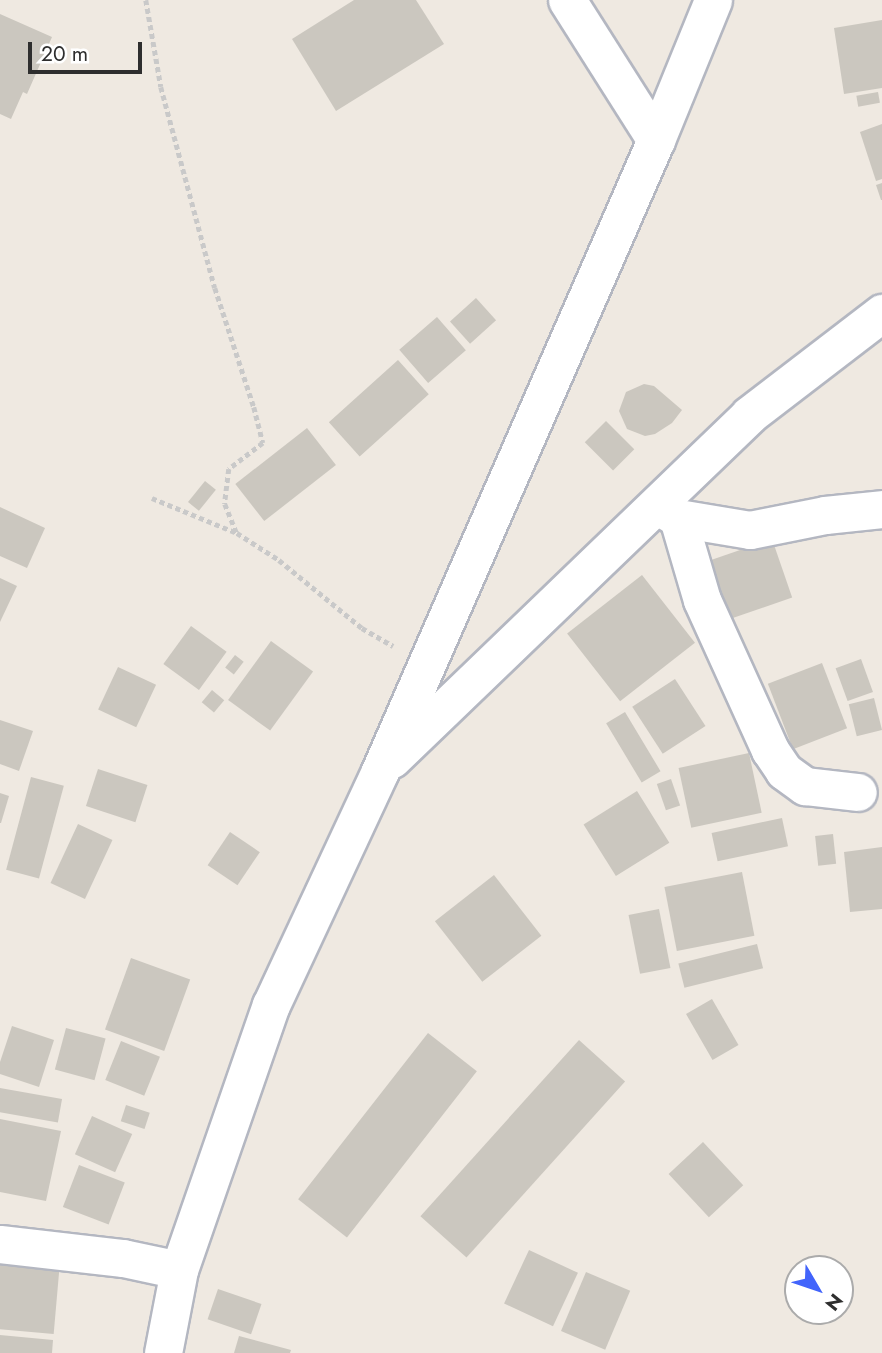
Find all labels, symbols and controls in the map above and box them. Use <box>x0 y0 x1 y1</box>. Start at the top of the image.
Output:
scale bar <box>32 28 145 72</box>
text: 20 m <box>41 39 88 69</box>
north arrow <box>784 1255 854 1325</box>
text: N <box>819 1288 849 1317</box>

